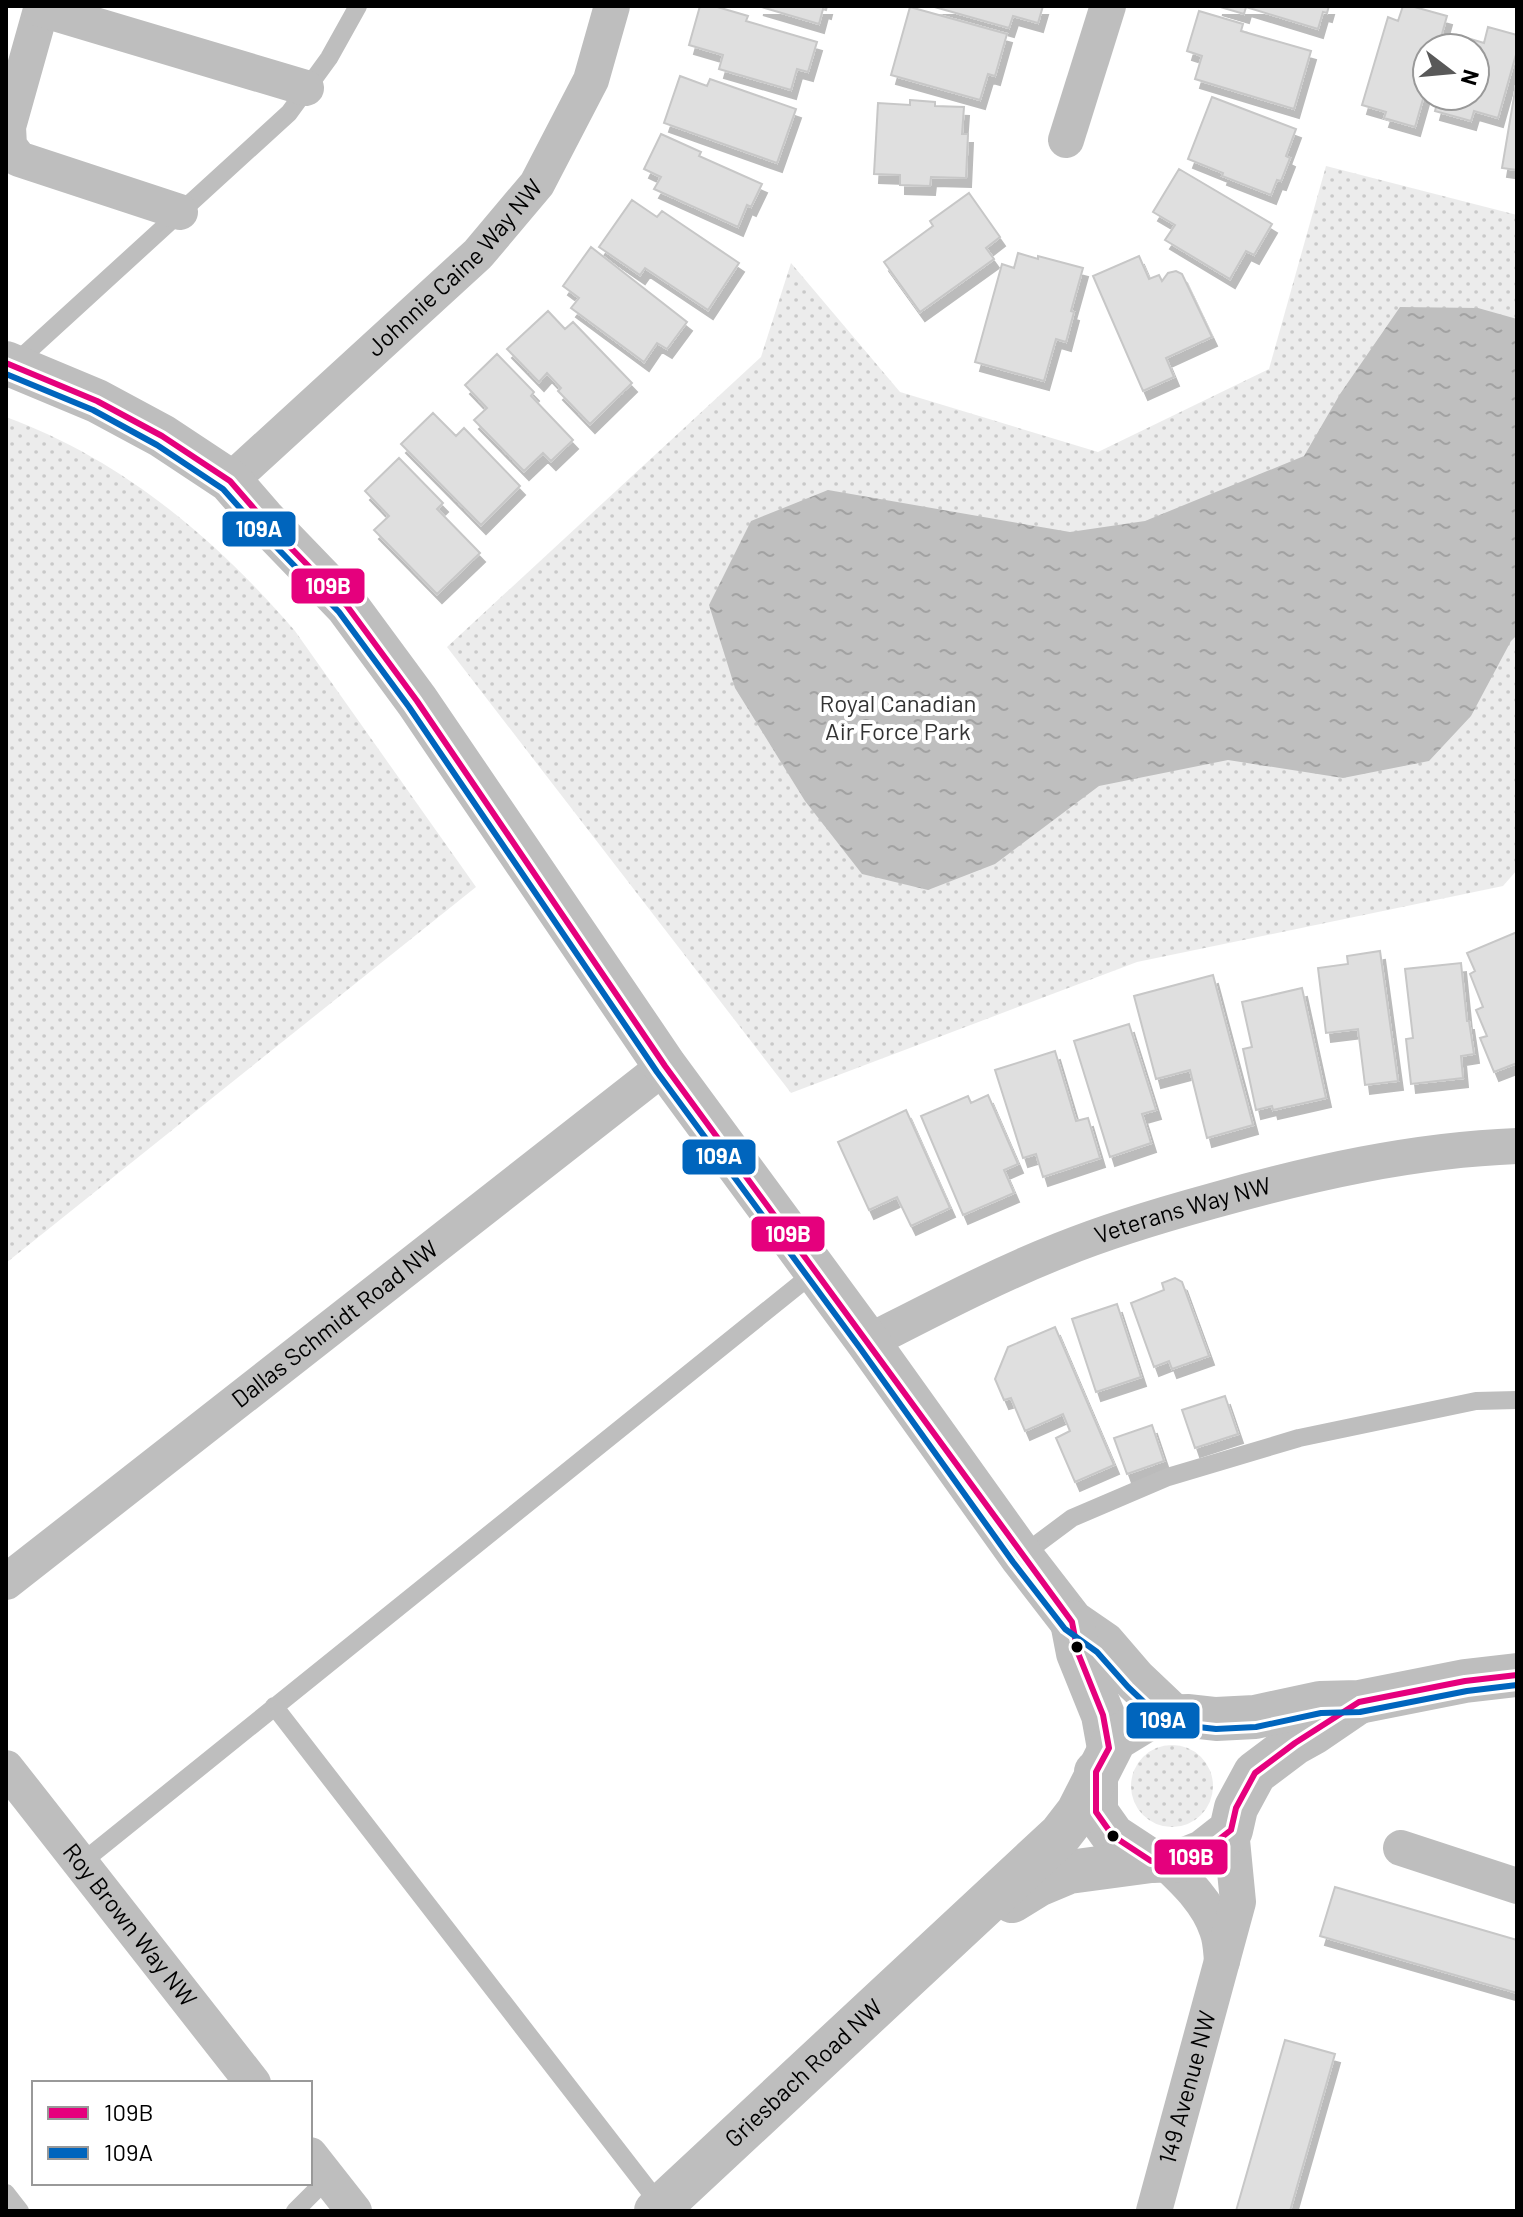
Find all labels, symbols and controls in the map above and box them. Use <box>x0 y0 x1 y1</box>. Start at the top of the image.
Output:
north arrow <box>1411 32 1491 112</box>
text: N <box>1457 67 1486 88</box>
street label: Johnnie Caine Way NW <box>360 173 548 362</box>
line badge: 109A <box>221 510 297 548</box>
text: 109A <box>236 515 283 541</box>
line badge: 109B <box>290 567 366 605</box>
text: 109B <box>305 572 351 598</box>
park label: Royal Canadian Air Force Park <box>820 688 976 745</box>
line badge: 109A <box>681 1138 757 1176</box>
text: 109A <box>696 1142 743 1168</box>
street label: Veterans Way NW <box>1090 1170 1274 1249</box>
line badge: 109B <box>750 1215 826 1253</box>
text: 109B <box>765 1220 811 1246</box>
street label: Dallas Schmidt Road NW <box>225 1233 443 1413</box>
unlabelled marker <box>1069 1639 1085 1655</box>
line badge: 109A <box>1125 1701 1201 1740</box>
text: 109A <box>1140 1706 1187 1732</box>
unlabelled marker <box>1105 1828 1121 1844</box>
street label: Roy Brown Way NW <box>58 1837 204 2012</box>
line badge: 109B <box>1153 1838 1229 1876</box>
text: 109B <box>1168 1843 1214 1869</box>
street label: Griesbach Road NW <box>718 1992 888 2153</box>
street label: 149 Avenue NW <box>1151 2007 1221 2167</box>
legend <box>32 2081 312 2185</box>
text: 109B <box>104 2097 154 2126</box>
text: 109A <box>104 2137 153 2166</box>

